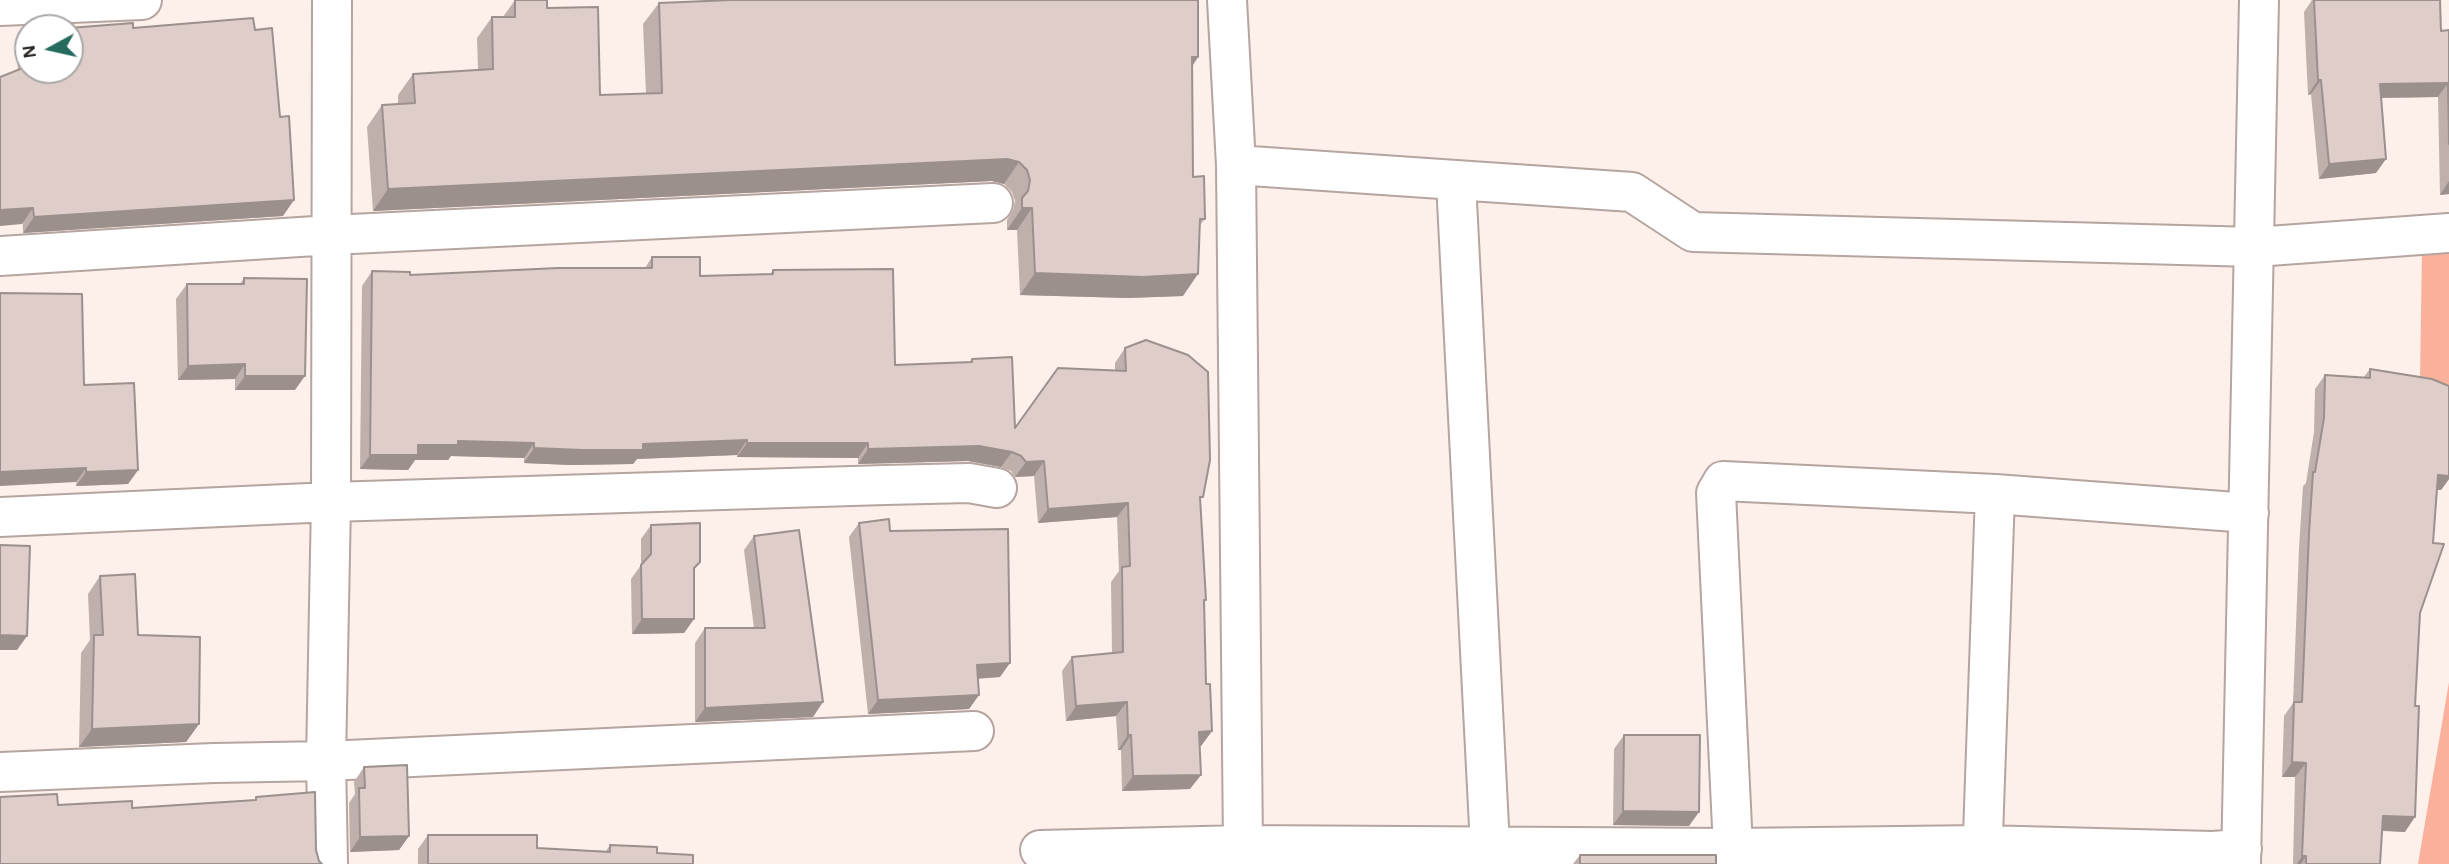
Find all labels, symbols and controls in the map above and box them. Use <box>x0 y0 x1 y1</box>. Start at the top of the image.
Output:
north arrow <box>14 14 84 84</box>
text: N <box>19 44 40 60</box>

